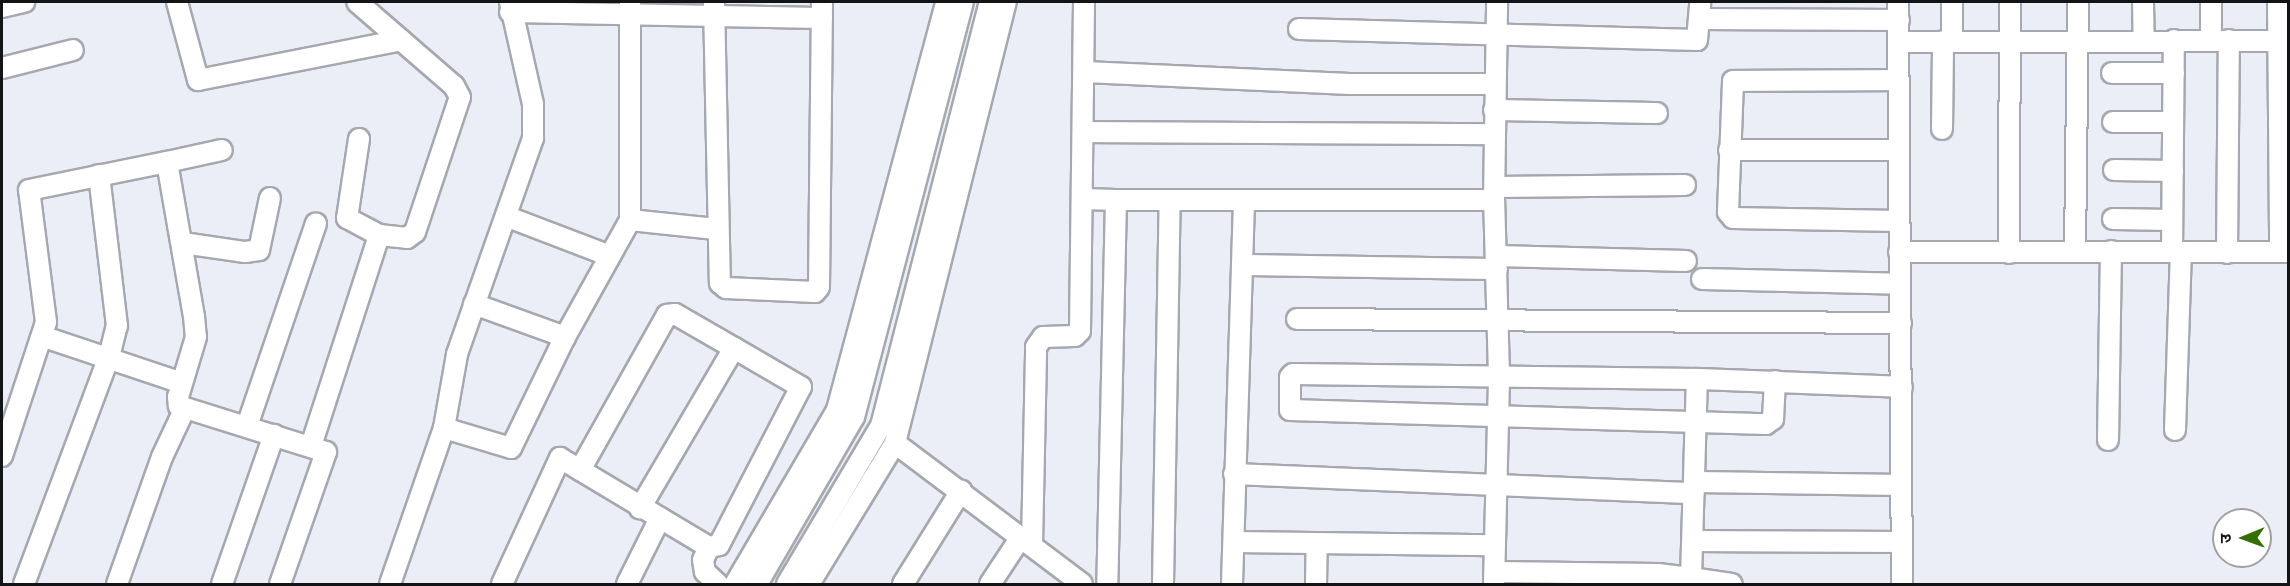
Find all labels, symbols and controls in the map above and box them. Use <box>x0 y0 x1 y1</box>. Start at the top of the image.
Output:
north arrow <box>2212 508 2272 568</box>
text: उ <box>2215 533 2236 543</box>

